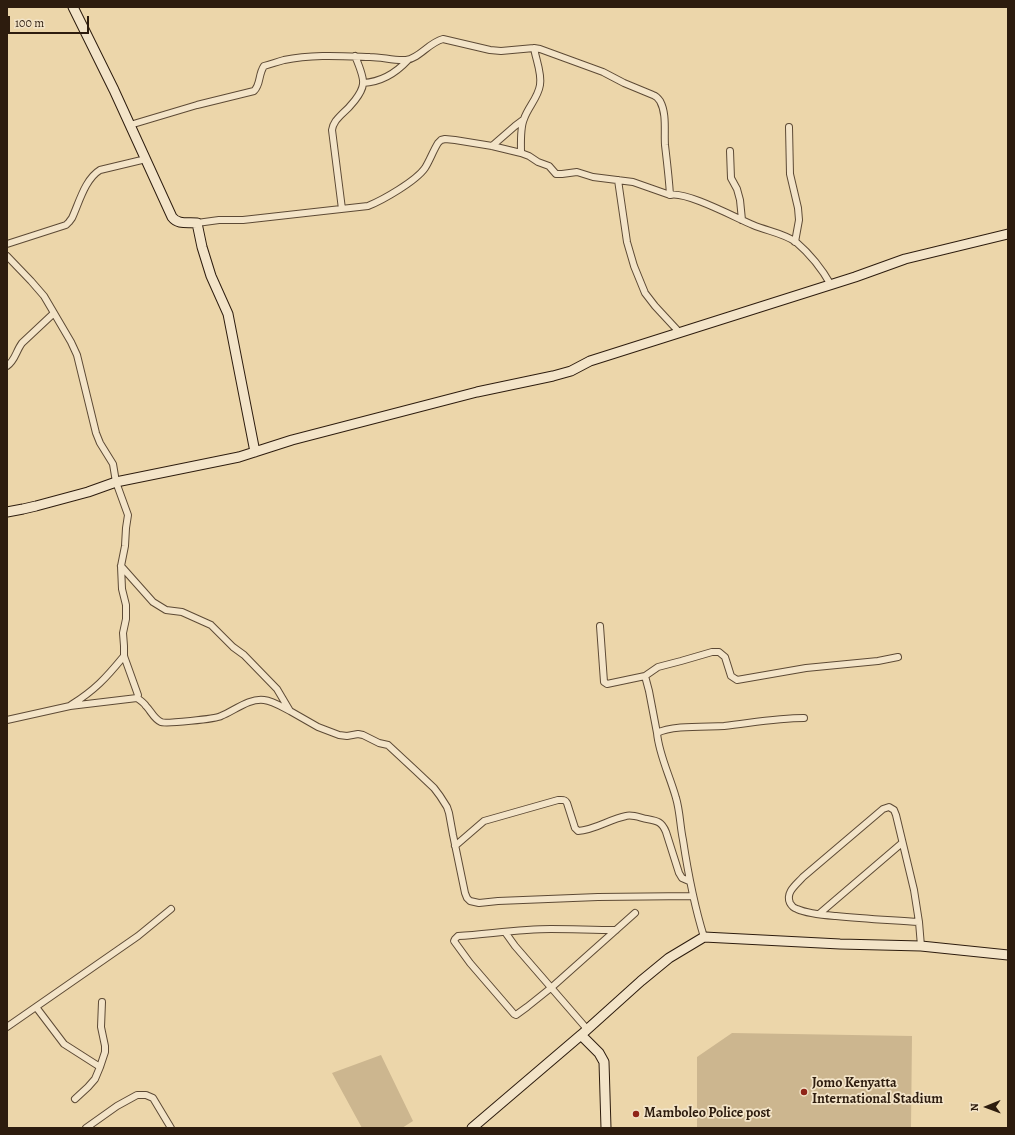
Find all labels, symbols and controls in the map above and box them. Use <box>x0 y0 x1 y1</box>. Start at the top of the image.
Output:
scale bar <box>10 8 91 34</box>
text: 100 m <box>15 15 44 31</box>
place label: Jomo Kenyatta International Stadium <box>812 1076 943 1108</box>
marker: Jomo Kenyatta International Stadium <box>799 1087 809 1097</box>
north arrow <box>967 1087 1007 1127</box>
text: N <box>967 1103 982 1111</box>
place label: Mamboleo Police post <box>644 1106 771 1122</box>
marker: Mamboleo Police post <box>631 1109 641 1119</box>

